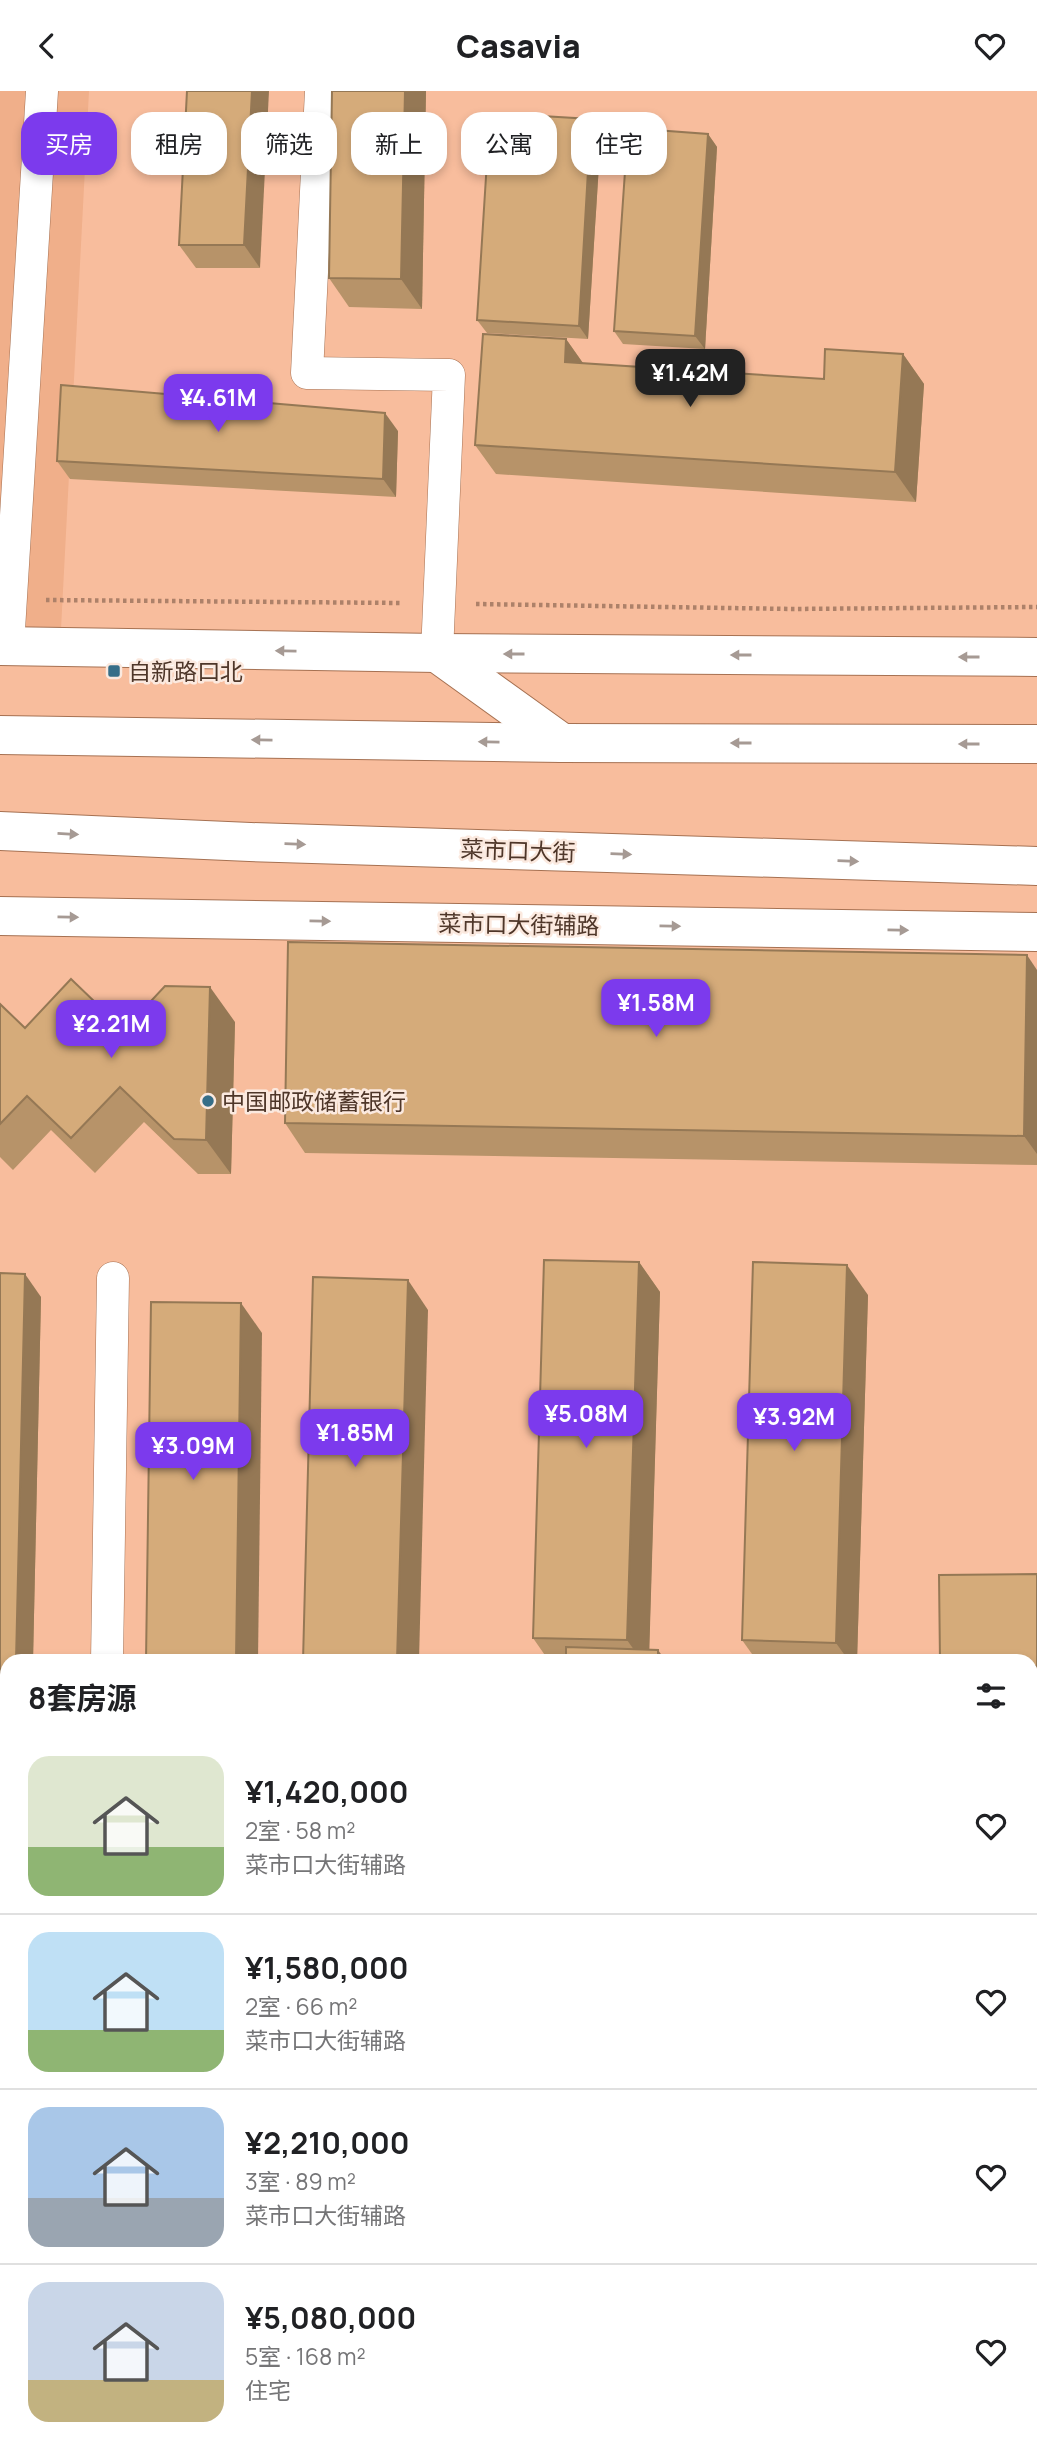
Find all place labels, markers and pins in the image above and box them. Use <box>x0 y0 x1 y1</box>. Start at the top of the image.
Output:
pin: ¥1.42M <box>633 349 747 409</box>
pin: ¥4.61M <box>161 375 275 434</box>
place label: 自新路口北 <box>128 655 243 687</box>
marker: 自新路口北 <box>106 663 122 679</box>
pin: ¥1.58M <box>599 979 713 1039</box>
pin: ¥2.21M <box>54 1000 168 1060</box>
place label: 中国邮政储蓄银行 <box>222 1085 406 1117</box>
marker: 中国邮政储蓄银行 <box>200 1093 216 1109</box>
pin: ¥5.08M <box>529 1391 643 1450</box>
pin: ¥3.92M <box>737 1393 851 1453</box>
pin: ¥1.85M <box>298 1409 412 1469</box>
pin: ¥3.09M <box>136 1423 250 1482</box>

